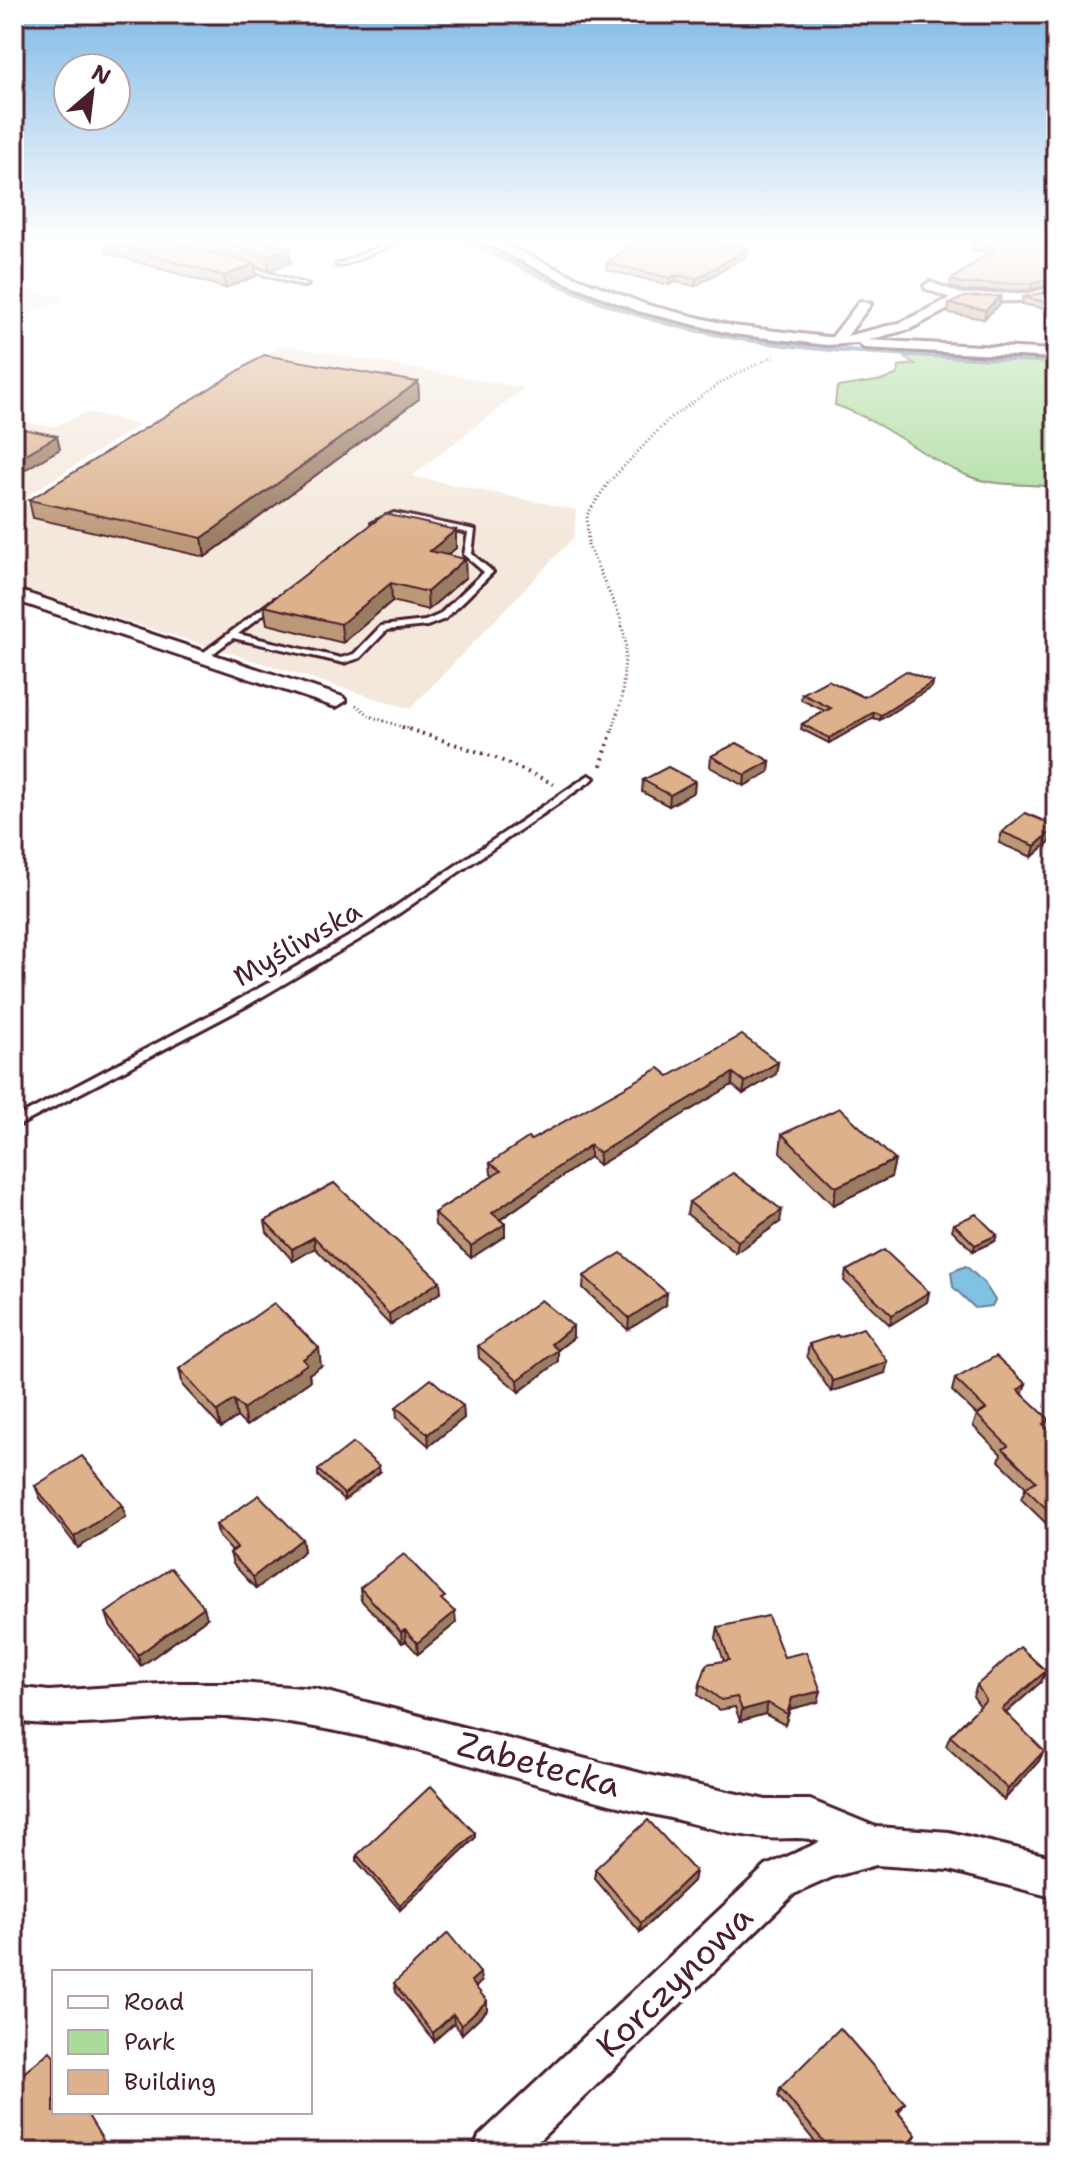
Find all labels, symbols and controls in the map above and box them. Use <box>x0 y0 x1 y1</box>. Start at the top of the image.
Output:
north arrow <box>52 52 132 132</box>
text: N <box>87 58 116 92</box>
street label: Myśliwska <box>226 891 368 995</box>
street label: Zabełecka <box>452 1720 626 1808</box>
street label: Korczynowa <box>586 1894 762 2068</box>
legend <box>52 1970 312 2114</box>
text: Road <box>124 1986 184 2018</box>
text: Park <box>124 2026 176 2058</box>
text: Building <box>124 2066 216 2098</box>

